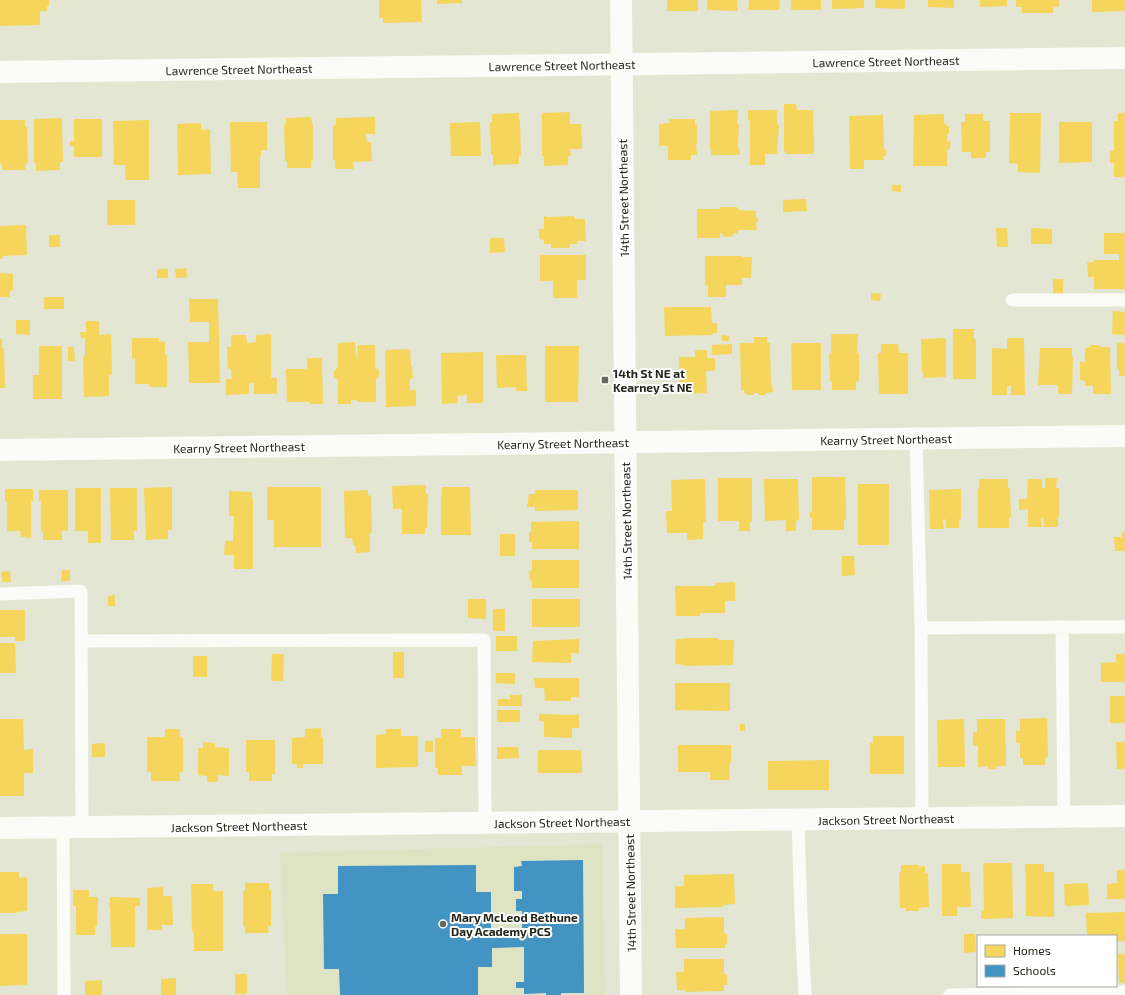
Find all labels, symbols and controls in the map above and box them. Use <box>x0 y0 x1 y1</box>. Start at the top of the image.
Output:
street label: Lawrence Street Northeast <box>812 53 960 69</box>
street label: Lawrence Street Northeast <box>488 57 636 73</box>
street label: Lawrence Street Northeast <box>165 61 313 77</box>
street label: 14th Street Northeast <box>615 139 631 257</box>
place label: 14th St NE at Kearney St NE <box>613 366 692 395</box>
marker: 14th St NE at Kearney St NE <box>600 375 610 385</box>
street label: Kearny Street Northeast <box>820 431 952 447</box>
street label: Kearny Street Northeast <box>497 435 629 451</box>
street label: Kearny Street Northeast <box>173 439 305 455</box>
street label: 14th Street Northeast <box>618 462 634 580</box>
street label: Jackson Street Northeast <box>818 811 955 827</box>
street label: Jackson Street Northeast <box>494 814 631 830</box>
street label: Jackson Street Northeast <box>171 818 308 834</box>
street label: 14th Street Northeast <box>622 834 638 952</box>
place label: Mary McLeod Bethune Day Academy PCS <box>451 910 578 939</box>
marker: Mary McLeod Bethune Day Academy PCS <box>438 919 448 929</box>
legend <box>977 935 1117 987</box>
text: Homes <box>1013 943 1051 957</box>
text: Schools <box>1013 963 1056 977</box>

